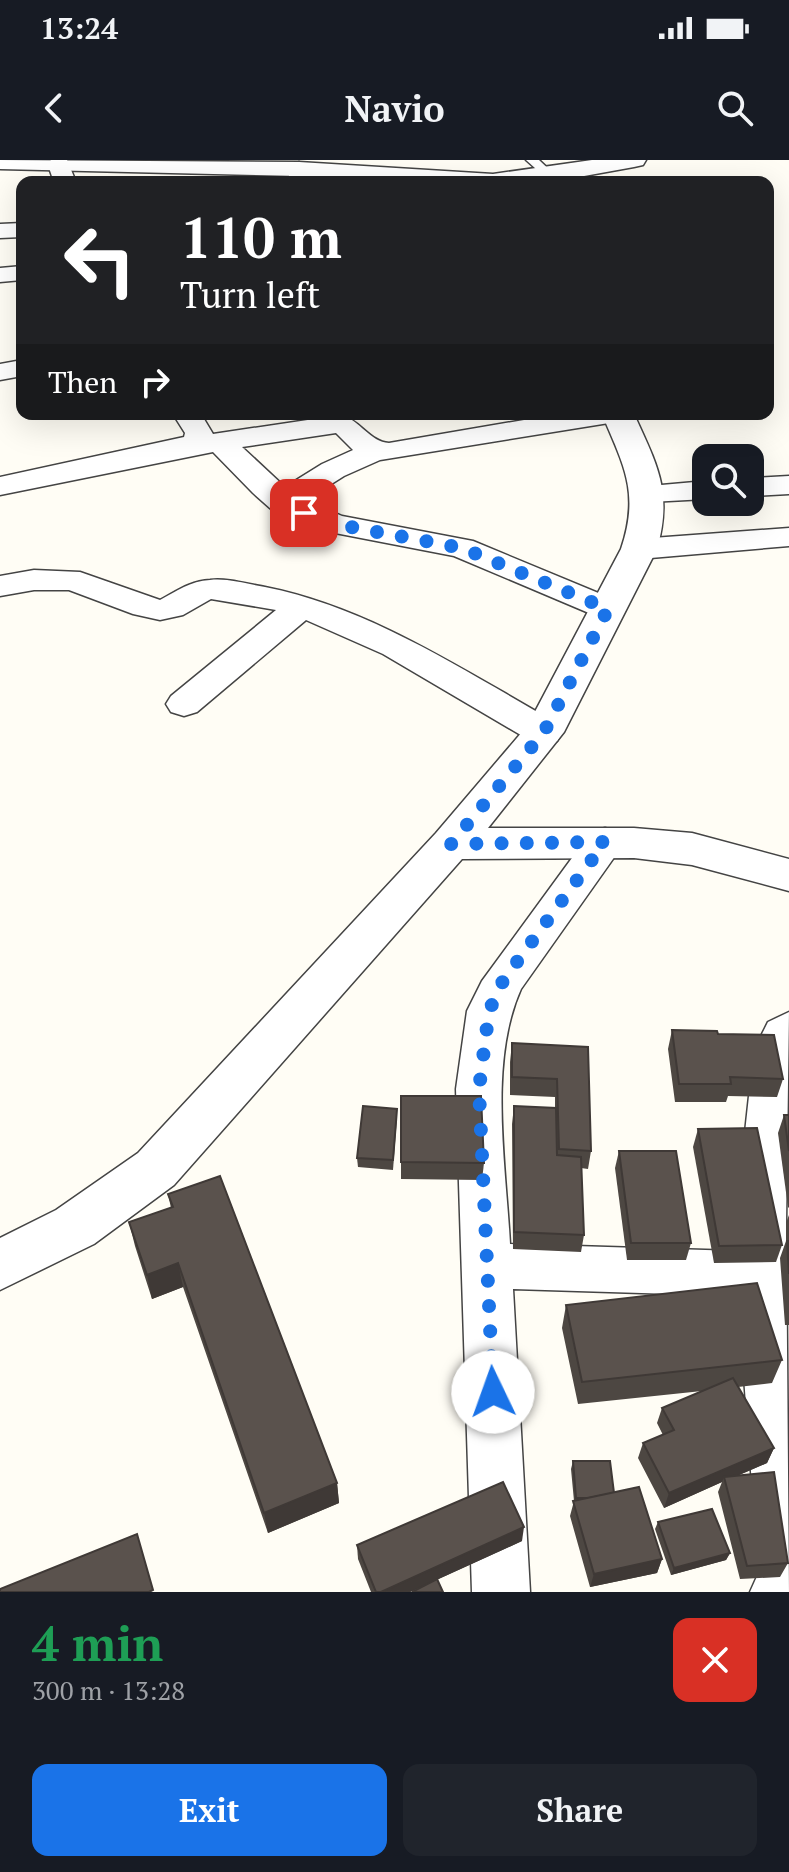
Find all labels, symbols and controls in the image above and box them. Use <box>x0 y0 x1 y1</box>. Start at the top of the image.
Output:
text: 13:24 <box>40 8 118 48</box>
text: Navio <box>344 85 445 132</box>
icon: back <box>32 86 76 130</box>
icon: search <box>713 86 757 130</box>
text: 110 m <box>180 200 342 274</box>
icon: left <box>48 208 152 312</box>
text: Turn left <box>180 271 320 318</box>
icon: right <box>133 360 177 404</box>
text: Then <box>48 362 117 402</box>
map controls <box>692 444 764 516</box>
button: search <box>692 444 764 516</box>
pin <box>270 479 338 547</box>
icon: arrive <box>282 491 326 535</box>
position arrow <box>451 1350 535 1434</box>
text: 4 min <box>32 1611 163 1675</box>
button: close <box>673 1618 757 1702</box>
text: 300 m · 13:28 <box>32 1673 185 1707</box>
button: Exit <box>32 1764 387 1856</box>
button: Share <box>403 1764 757 1856</box>

